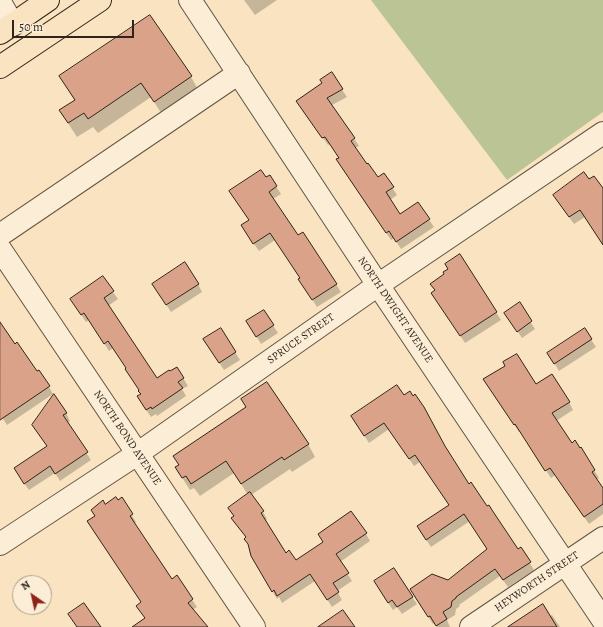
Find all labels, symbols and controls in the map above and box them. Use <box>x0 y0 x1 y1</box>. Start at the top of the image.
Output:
scale bar <box>14 12 136 38</box>
text: 50 m <box>19 19 43 35</box>
street label: NORTH DWIGHT AVENUE <box>355 254 435 366</box>
street label: SPRUCE STREET <box>265 311 337 367</box>
street label: NORTH BOND AVENUE <box>90 388 164 488</box>
street label: HEYWORTH STREET <box>492 549 582 615</box>
north arrow <box>12 575 52 615</box>
text: N <box>18 577 33 594</box>

